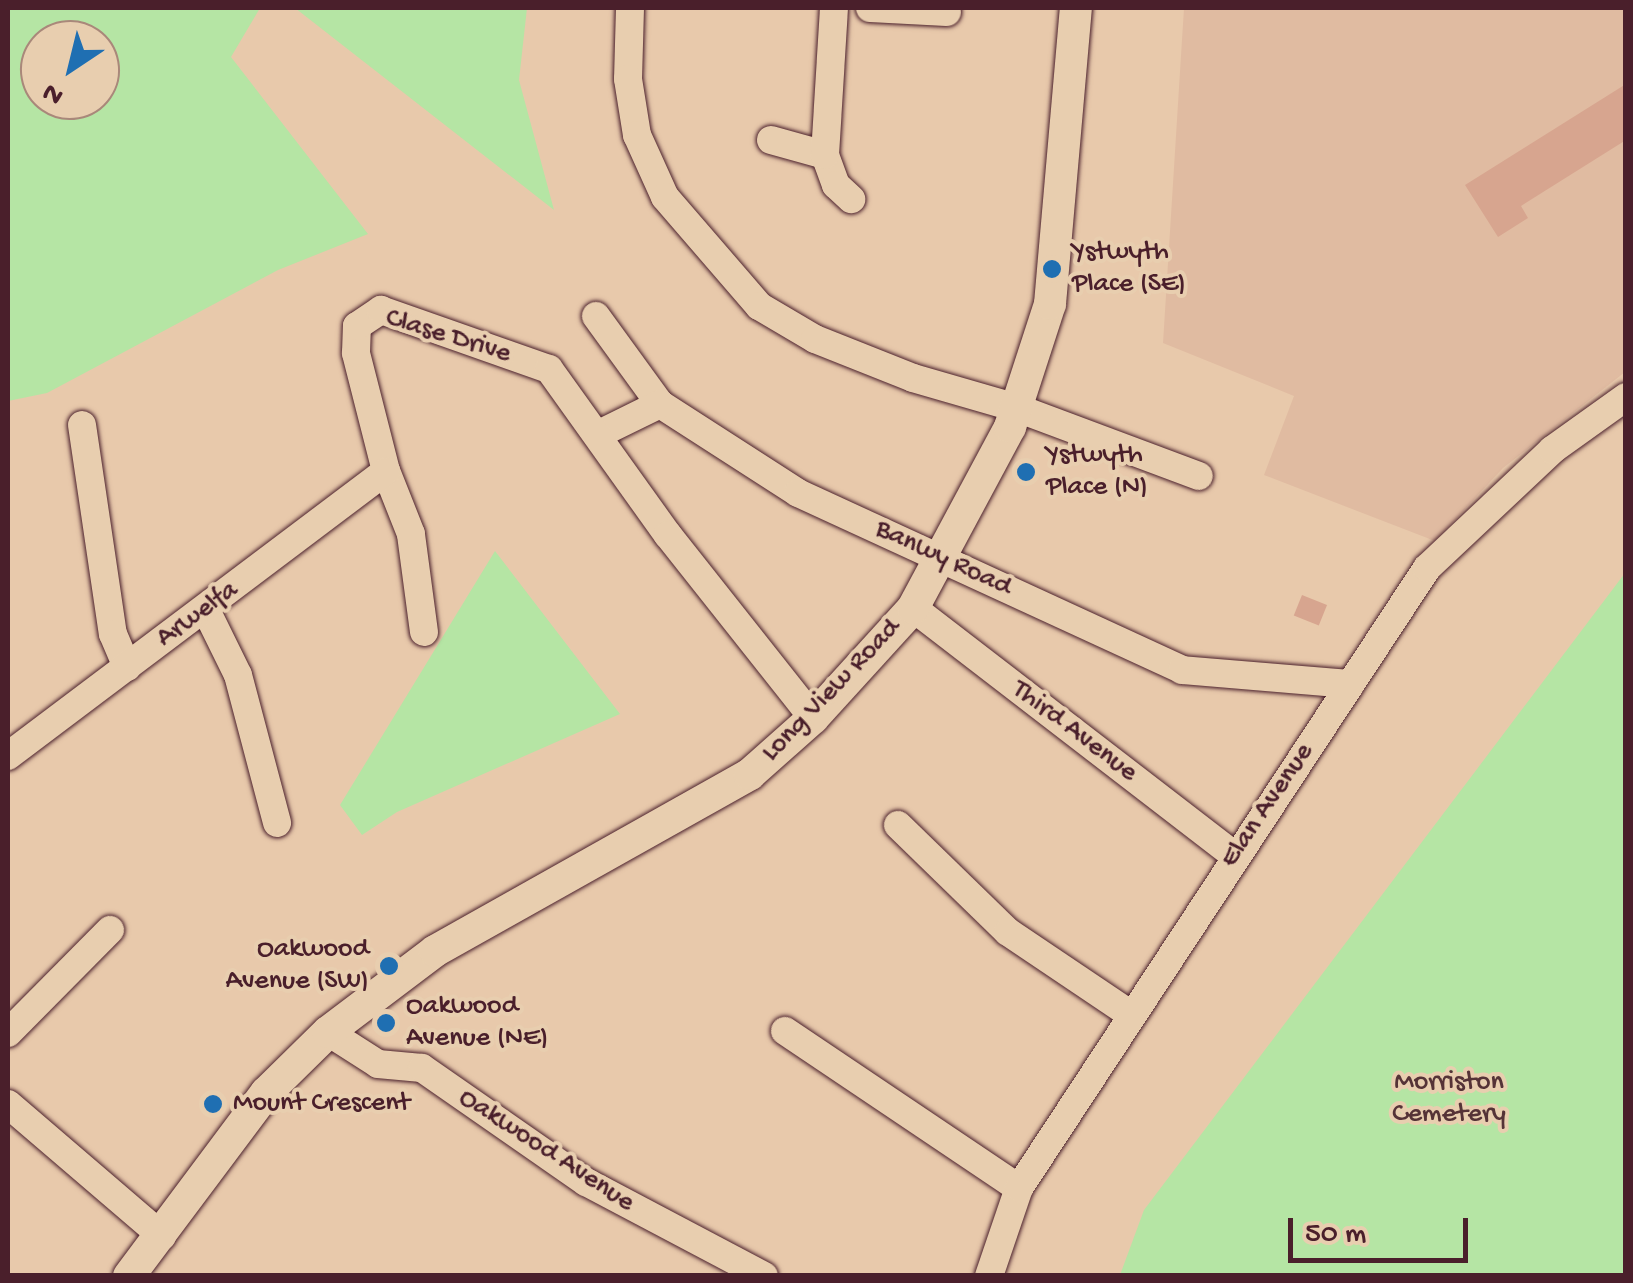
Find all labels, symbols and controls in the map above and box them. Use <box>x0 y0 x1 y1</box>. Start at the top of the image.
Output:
north arrow <box>20 20 120 120</box>
text: N <box>37 75 71 112</box>
place label: Ystwyth Place (SE) <box>1072 236 1186 302</box>
marker: Ystwyth Place (SE) <box>1041 258 1063 280</box>
street label: Clase Drive <box>381 302 515 372</box>
place label: Ystwyth Place (N) <box>1046 439 1148 505</box>
marker: Ystwyth Place (N) <box>1015 461 1037 483</box>
street label: Banwy Road <box>870 513 1016 605</box>
street label: Arwelfa <box>151 574 245 656</box>
street label: Long View Road <box>755 612 909 770</box>
street label: Third Avenue <box>1004 674 1144 790</box>
street label: Elan Avenue <box>1214 737 1322 875</box>
place label: Oakwood Avenue (SW) <box>226 933 369 999</box>
marker: Oakwood Avenue (SW) <box>378 955 400 977</box>
place label: Oakwood Avenue (NE) <box>406 990 548 1056</box>
marker: Oakwood Avenue (NE) <box>375 1012 397 1034</box>
park label: Morriston Cemetery <box>1392 1066 1506 1132</box>
street label: Oakwood Avenue <box>452 1082 640 1220</box>
place label: Mount Crescent <box>233 1087 410 1121</box>
marker: Mount Crescent <box>202 1093 224 1115</box>
scale bar <box>1293 1198 1473 1260</box>
text: 50 m <box>1305 1218 1366 1253</box>

